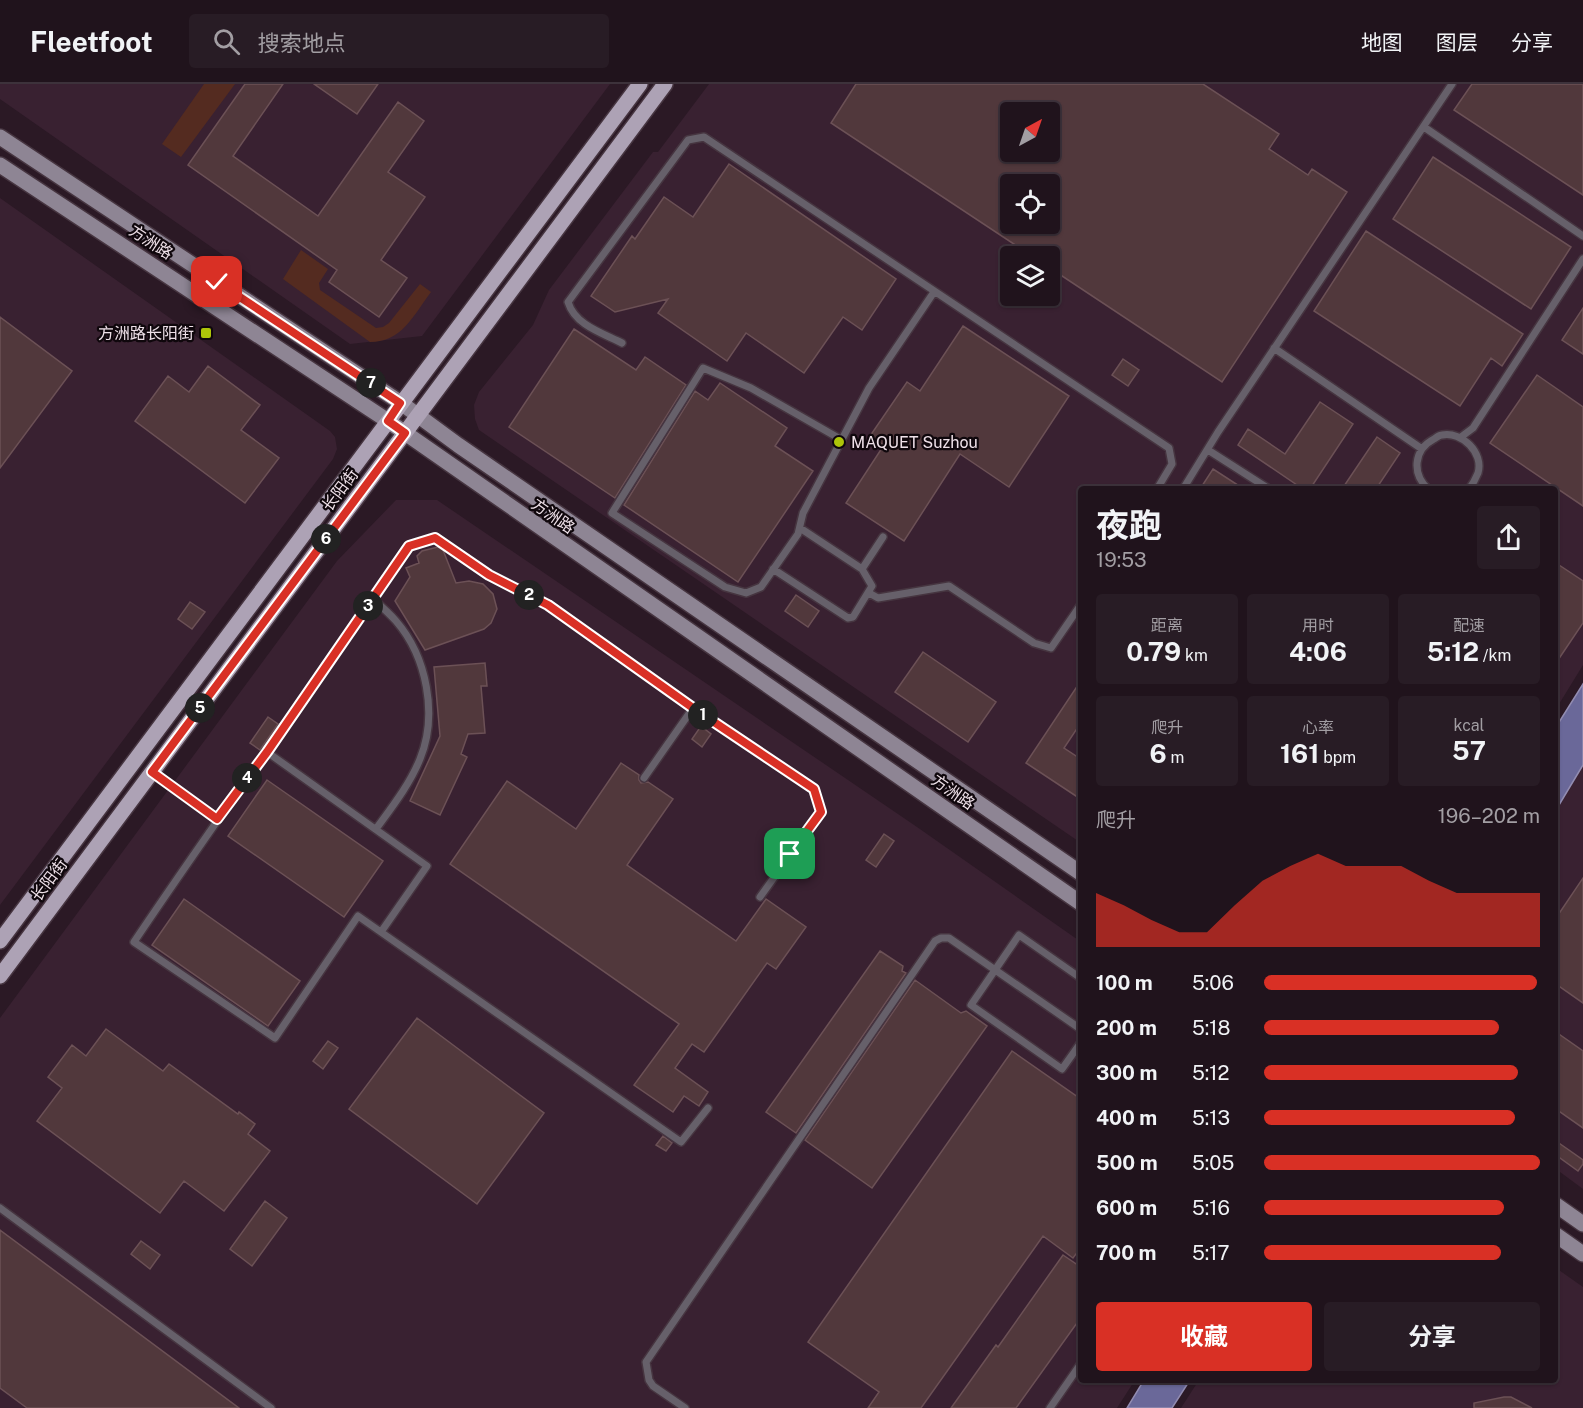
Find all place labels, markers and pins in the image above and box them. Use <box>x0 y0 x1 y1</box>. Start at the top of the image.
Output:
pin <box>191 256 242 307</box>
place label: 方洲路长阳街 <box>98 324 194 343</box>
marker: 方洲路长阳街 <box>199 326 213 340</box>
pin: 7 <box>356 368 386 398</box>
place label: MAQUET Suzhou <box>851 433 978 452</box>
marker: MAQUET Suzhou <box>832 435 846 449</box>
pin: 6 <box>311 524 341 554</box>
pin: 2 <box>514 580 544 610</box>
pin: 3 <box>353 591 383 621</box>
pin: 5 <box>185 693 215 723</box>
pin: 1 <box>688 700 718 730</box>
pin: 4 <box>232 763 262 793</box>
pin <box>764 828 815 879</box>

